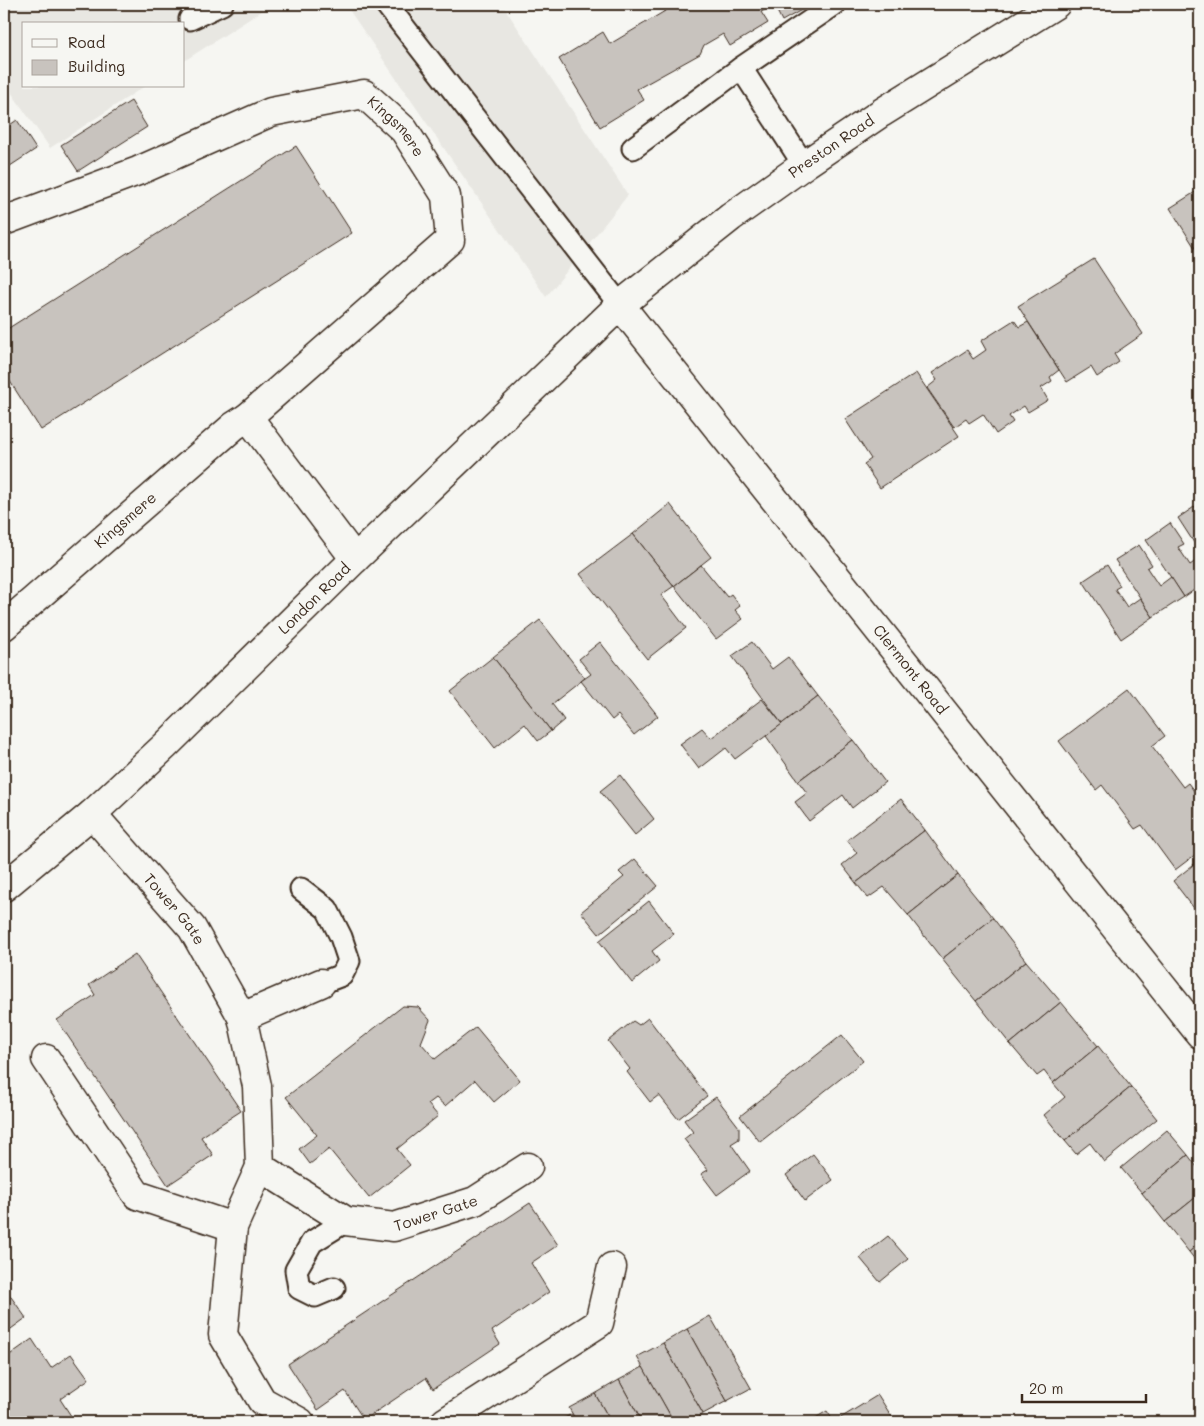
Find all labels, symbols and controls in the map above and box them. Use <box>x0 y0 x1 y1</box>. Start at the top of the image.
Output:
legend <box>22 22 185 88</box>
text: Road <box>68 32 105 52</box>
text: Building <box>68 56 125 76</box>
street label: Kingsmere <box>364 91 429 160</box>
street label: Preston Road <box>784 110 878 182</box>
street label: Kingsmere <box>90 487 160 552</box>
street label: London Road <box>273 558 354 638</box>
street label: Clermont Road <box>869 620 953 718</box>
street label: Tower Gate <box>140 869 210 948</box>
street label: Tower Gate <box>391 1190 480 1235</box>
scale bar <box>1022 1371 1145 1403</box>
text: 20 m <box>1029 1378 1063 1398</box>

